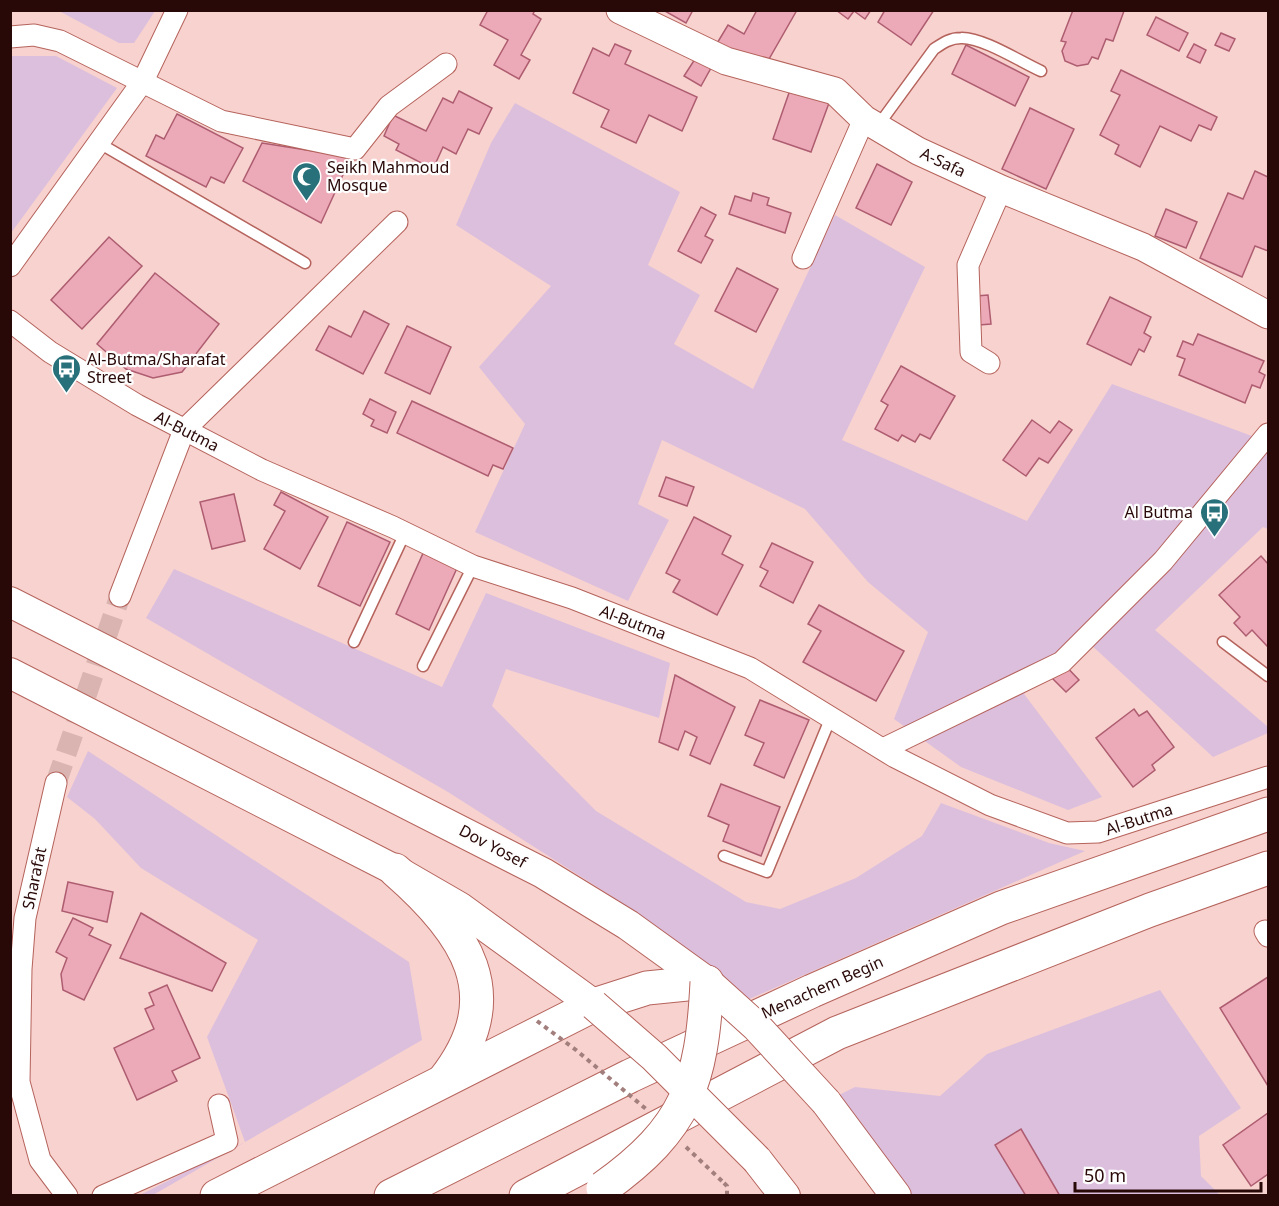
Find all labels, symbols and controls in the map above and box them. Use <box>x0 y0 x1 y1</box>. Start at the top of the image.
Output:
street label: A-Safa <box>917 142 969 182</box>
place label: Seikh Mahmoud Mosque <box>327 156 449 196</box>
mosque icon: Seikh Mahmoud Mosque <box>290 160 322 202</box>
place label: Al-Butma/Sharafat Street <box>87 348 226 388</box>
bus stop icon: Al-Butma/Sharafat Street <box>50 352 82 394</box>
street label: Al-Butma <box>151 405 223 457</box>
bus stop icon: Al Butma <box>1198 496 1230 538</box>
place label: Al Butma <box>1124 501 1193 523</box>
street label: Al-Butma <box>597 599 669 645</box>
street label: Al-Butma <box>1103 798 1175 840</box>
street label: Dov Yosef <box>455 819 532 874</box>
street label: Sharafat <box>17 845 51 911</box>
street label: Menachem Begin <box>758 950 886 1024</box>
scale bar <box>1075 1155 1261 1193</box>
text: 50 m <box>1084 1163 1126 1187</box>

